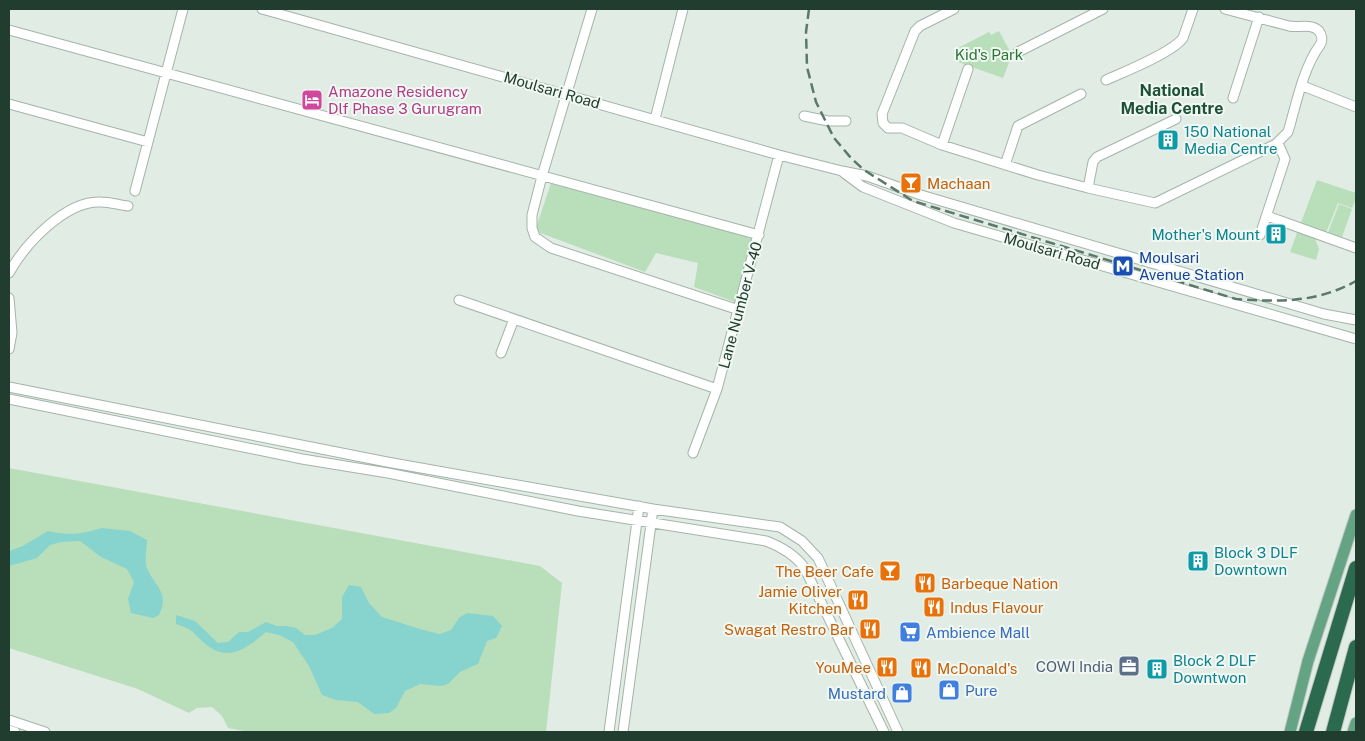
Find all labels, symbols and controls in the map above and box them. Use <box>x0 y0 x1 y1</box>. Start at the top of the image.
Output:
park label: Kid's Park <box>955 46 1023 63</box>
street label: Moulsari Road <box>502 68 602 112</box>
district label: National Media Centre <box>1121 81 1223 118</box>
place label: Amazone Residency Dlf Phase 3 Gurugram <box>328 83 482 117</box>
hotel icon: Amazone Residency Dlf Phase 3 Gurugram <box>300 88 324 112</box>
place label: 150 National Media Centre <box>1184 123 1278 157</box>
building icon: 150 National Media Centre <box>1156 128 1180 152</box>
bar icon: Machaan <box>899 171 923 195</box>
place label: Machaan <box>927 175 990 192</box>
building icon: Mother's Mount <box>1264 222 1288 246</box>
place label: Mother's Mount <box>1151 226 1260 243</box>
street label: Moulsari Road <box>1002 229 1102 273</box>
street label: Lane Number V-40 <box>715 240 765 370</box>
place label: Moulsari Avenue Station <box>1139 249 1244 283</box>
metro station icon: Moulsari Avenue Station <box>1111 254 1135 278</box>
place label: Block 3 DLF Downtown <box>1214 544 1298 578</box>
building icon: Block 3 DLF Downtown <box>1186 549 1210 573</box>
bar icon: The Beer Cafe <box>878 559 902 583</box>
place label: The Beer Cafe <box>775 563 874 580</box>
restaurant icon: Barbeque Nation <box>913 571 937 595</box>
place label: Barbeque Nation <box>941 575 1058 592</box>
place label: Jamie Oliver Kitchen <box>758 583 842 617</box>
restaurant icon: Jamie Oliver Kitchen <box>846 588 870 612</box>
restaurant icon: Indus Flavour <box>922 595 946 619</box>
place label: Indus Flavour <box>950 599 1044 616</box>
restaurant icon: Swagat Restro Bar <box>858 617 882 641</box>
supermarket icon: Ambience Mall <box>898 620 922 644</box>
place label: Swagat Restro Bar <box>724 621 854 638</box>
place label: Ambience Mall <box>926 624 1030 641</box>
place label: Block 2 DLF Downtwon <box>1173 652 1256 686</box>
office icon: COWI India <box>1117 654 1141 678</box>
restaurant icon: YouMee <box>875 655 899 679</box>
restaurant icon: McDonald's <box>909 656 933 680</box>
building icon: Block 2 DLF Downtwon <box>1145 657 1169 681</box>
place label: COWI India <box>1036 658 1113 675</box>
place label: YouMee <box>815 659 871 676</box>
place label: McDonald's <box>937 660 1017 677</box>
shop icon: Pure <box>937 678 961 702</box>
shop icon: Mustard <box>890 681 914 705</box>
place label: Pure <box>965 682 998 699</box>
place label: Mustard <box>828 685 886 702</box>

